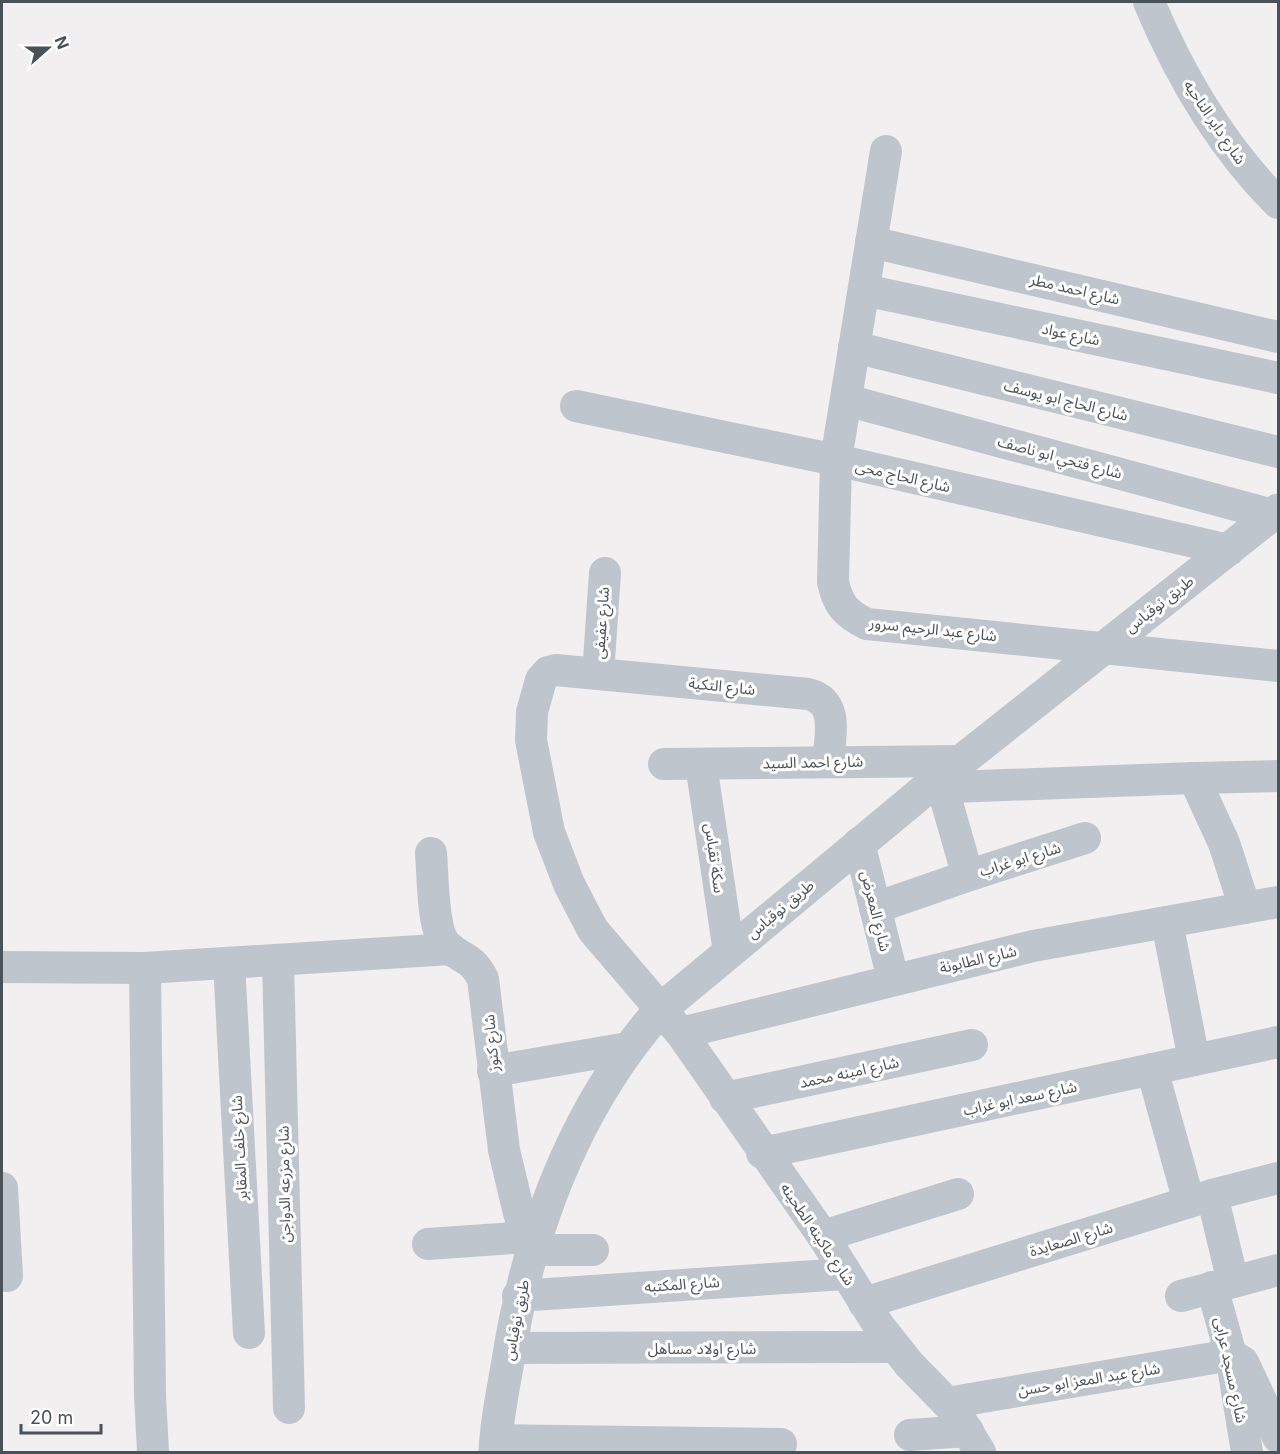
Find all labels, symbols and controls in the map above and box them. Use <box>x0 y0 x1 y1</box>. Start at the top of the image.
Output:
north arrow <box>18 18 78 78</box>
text: N <box>50 33 74 52</box>
street label: شارع داير الناحيه <box>1177 76 1250 170</box>
street label: شارع احمد مطر <box>1027 269 1122 311</box>
street label: شارع عواد <box>1040 319 1102 352</box>
street label: شارع الحاج ابو يوسف <box>1001 375 1130 428</box>
street label: شارع فتحي ابو ناصف <box>995 431 1124 486</box>
street label: شارع الحاج محى <box>853 456 953 499</box>
street label: طريق نوقباس <box>1121 571 1198 637</box>
street label: شارع عفيفى <box>589 586 616 660</box>
street label: شارع عبد الرحيم سرور <box>867 613 998 648</box>
street label: شارع التكية <box>687 673 757 702</box>
street label: شارع احمد السيد <box>763 752 864 775</box>
street label: سكة تقباس <box>701 822 729 894</box>
street label: شارع ابو غراب <box>977 838 1064 883</box>
street label: شارع المعرض <box>854 869 895 954</box>
street label: طريق نوقباس <box>743 875 818 943</box>
street label: شارع الطابونة <box>938 941 1019 980</box>
street label: شارع كنوز <box>479 1013 506 1073</box>
street label: شارع امينه محمد <box>798 1052 901 1095</box>
street label: شارع سعد ابو غراب <box>961 1077 1079 1122</box>
street label: شارع خلف المقابر <box>227 1094 254 1202</box>
street label: شارع مزرعه الدواجن <box>273 1125 298 1243</box>
street label: شارع ماكينه الطحينه <box>774 1179 860 1291</box>
street label: شارع الصعايدة <box>1027 1217 1116 1264</box>
street label: شارع المكتبه <box>644 1272 721 1299</box>
street label: طريق نوقباس <box>499 1278 534 1362</box>
street label: شارع مسجد عرابى <box>1208 1315 1252 1425</box>
street label: شارع اولاد مساهل <box>648 1339 756 1361</box>
street label: شارع عبد المعز ابو حسن <box>1016 1358 1162 1403</box>
scale bar <box>21 1397 100 1435</box>
text: 20 m <box>30 1407 73 1428</box>

